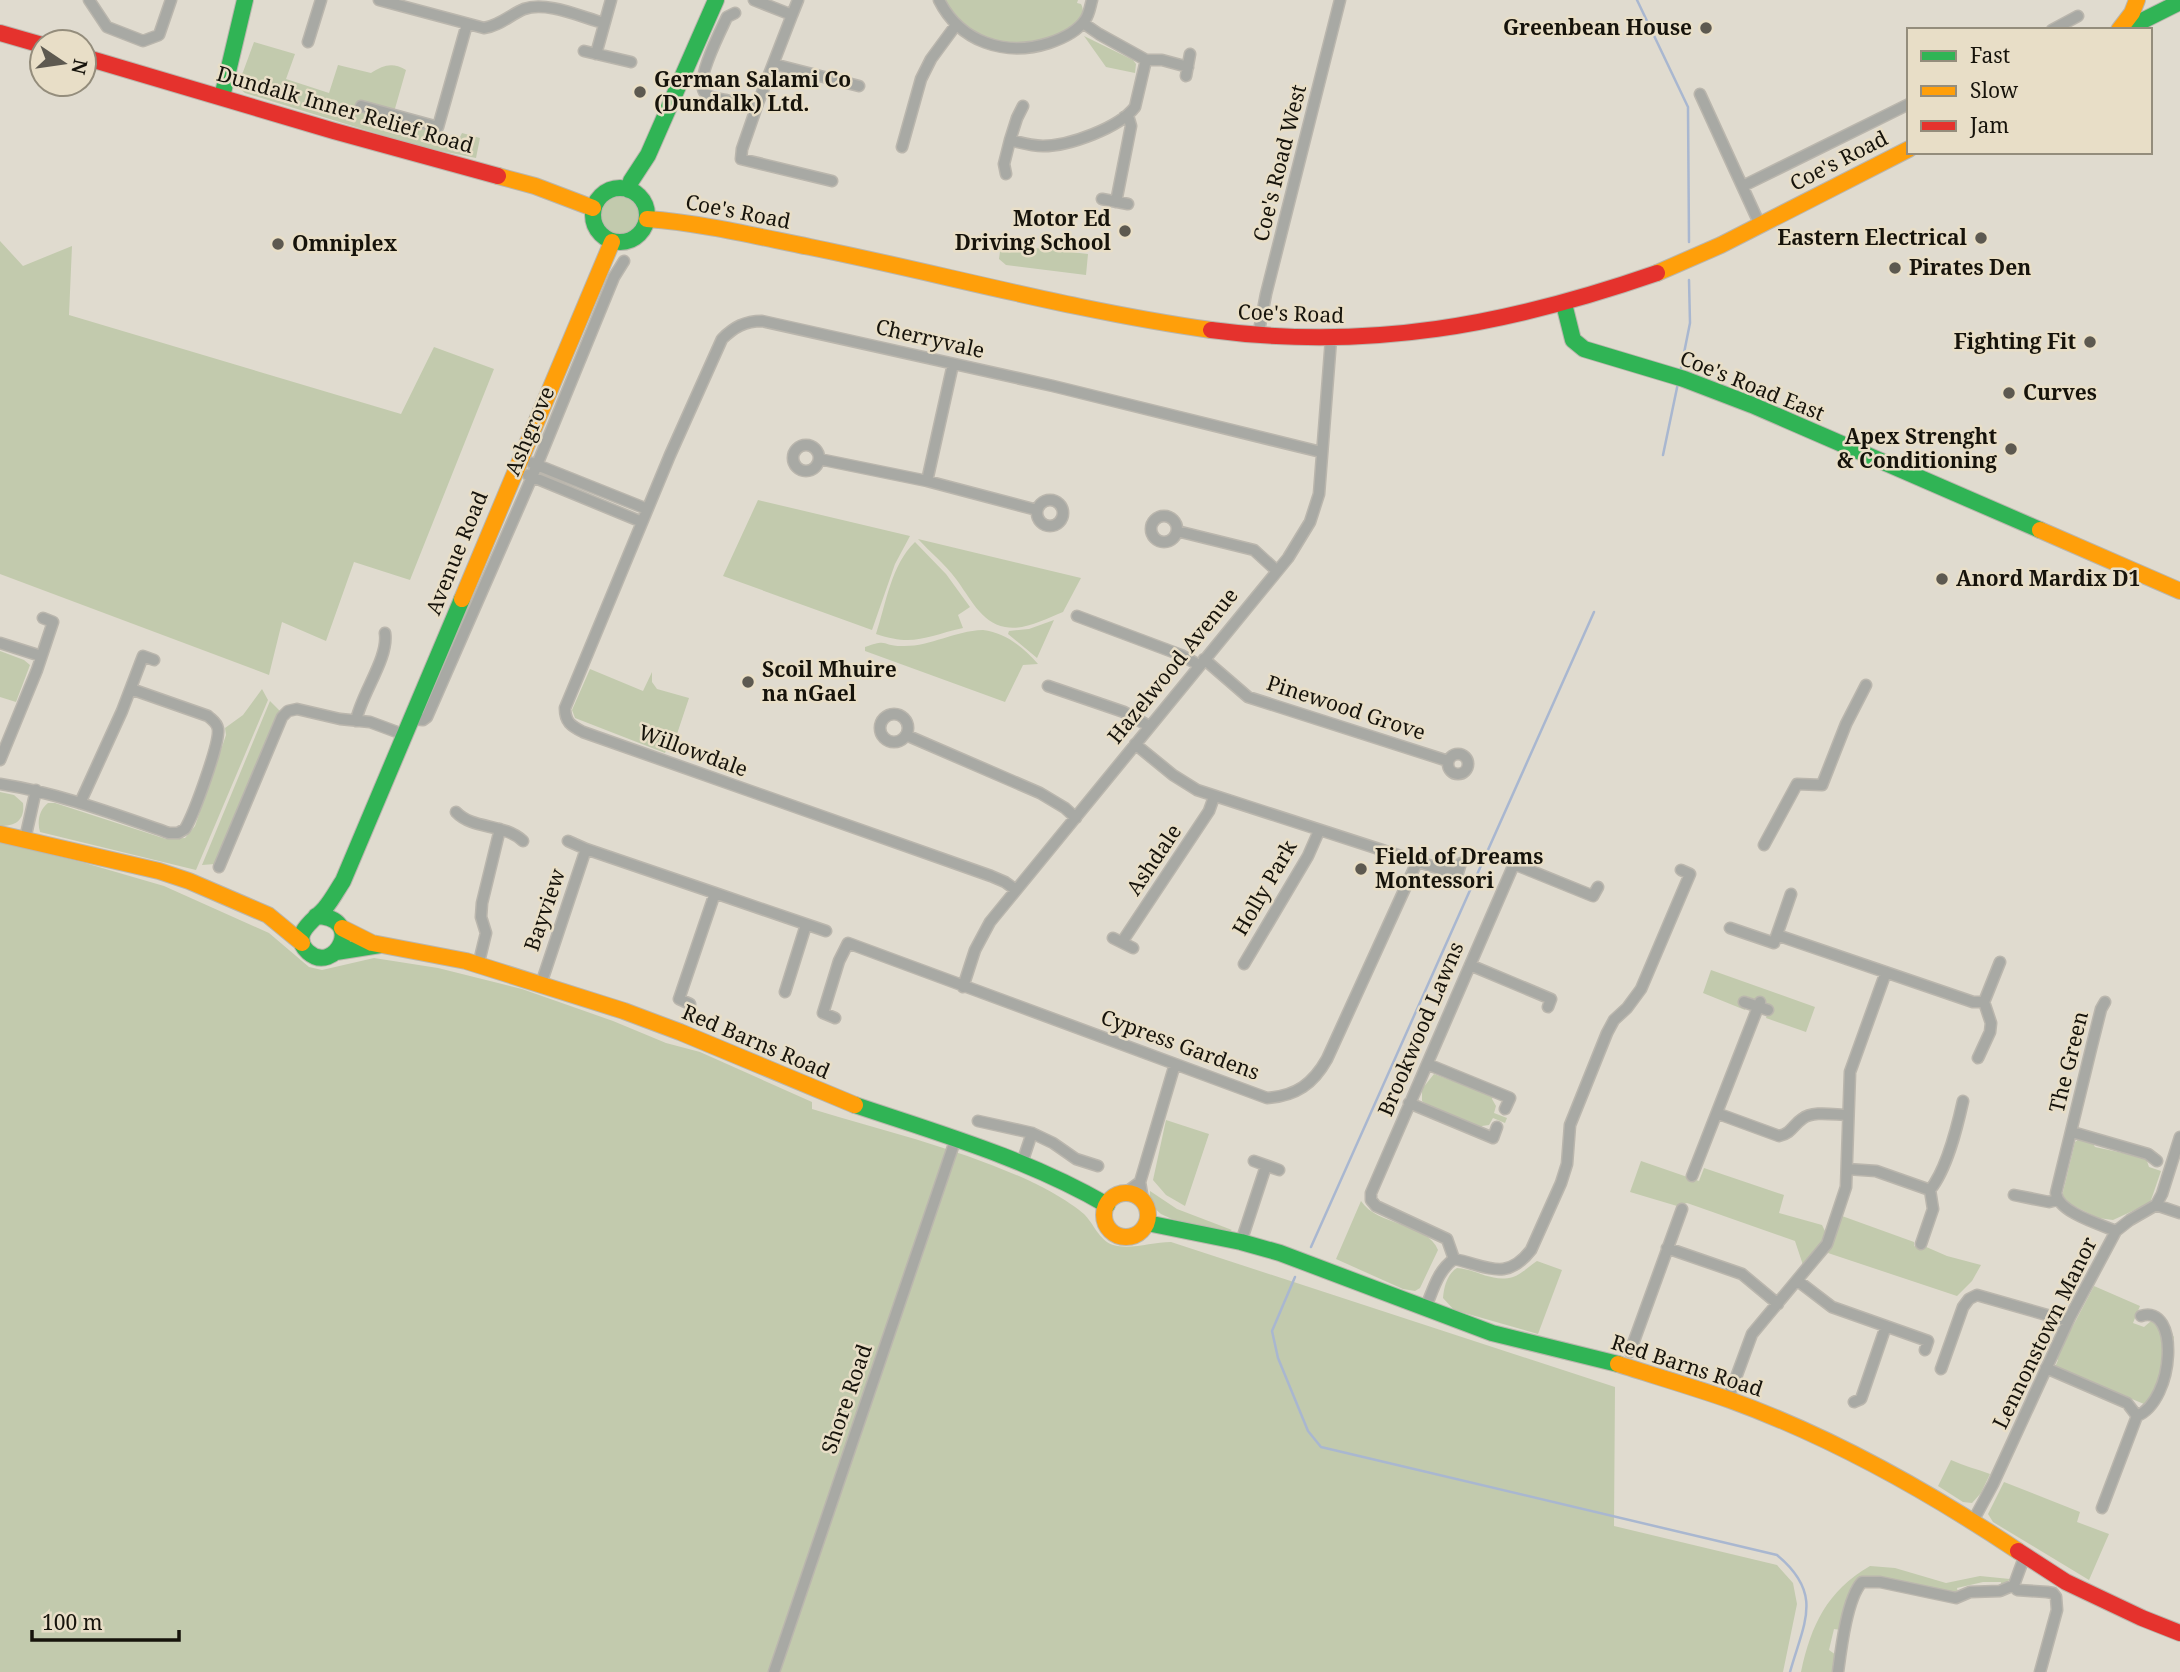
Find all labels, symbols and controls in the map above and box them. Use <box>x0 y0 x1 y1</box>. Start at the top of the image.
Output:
place label: Greenbean House <box>1503 13 1692 41</box>
marker: Greenbean House <box>1698 20 1714 36</box>
north arrow <box>28 28 98 98</box>
legend <box>1907 28 2152 154</box>
text: Fast <box>1970 41 2010 69</box>
text: N <box>65 57 94 77</box>
street label: Dundalk Inner Relief Road <box>214 59 477 159</box>
place label: German Salami Co (Dundalk) Ltd. <box>654 65 851 117</box>
text: Slow <box>1970 76 2019 104</box>
street label: Coe's Road West <box>1246 81 1312 244</box>
marker: German Salami Co (Dundalk) Ltd. <box>632 84 648 100</box>
text: Jam <box>1969 111 2009 139</box>
street label: Coe's Road <box>1785 123 1892 197</box>
street label: Coe's Road <box>683 187 793 235</box>
place label: Motor Ed Driving School <box>955 204 1112 256</box>
marker: Motor Ed Driving School <box>1117 223 1133 239</box>
place label: Eastern Electrical <box>1777 223 1968 251</box>
place label: Omniplex <box>292 229 398 257</box>
marker: Eastern Electrical <box>1973 230 1989 246</box>
marker: Omniplex <box>270 236 286 252</box>
place label: Pirates Den <box>1909 253 2031 281</box>
marker: Pirates Den <box>1887 260 1903 276</box>
street label: Coe's Road <box>1237 297 1345 329</box>
street label: Cherryvale <box>873 312 987 364</box>
place label: Fighting Fit <box>1954 327 2076 355</box>
marker: Fighting Fit <box>2082 334 2098 350</box>
street label: Coe's Road East <box>1676 343 1829 427</box>
place label: Curves <box>2023 378 2097 406</box>
street label: Ashgrove <box>498 382 560 479</box>
marker: Curves <box>2001 385 2017 401</box>
place label: Apex Strenght & Conditioning <box>1837 422 1997 474</box>
marker: Apex Strenght & Conditioning <box>2003 441 2019 457</box>
street label: Avenue Road <box>419 486 494 619</box>
place label: Anord Mardix D1 <box>1956 564 2140 592</box>
marker: Anord Mardix D1 <box>1934 571 1950 587</box>
street label: Hazelwood Avenue <box>1101 582 1244 749</box>
place label: Scoil Mhuire na nGael <box>762 655 897 707</box>
street label: Pinewood Grove <box>1263 668 1429 746</box>
marker: Scoil Mhuire na nGael <box>740 674 756 690</box>
street label: Willowdale <box>635 717 752 783</box>
street label: Ashdale <box>1119 818 1187 900</box>
street label: Holly Park <box>1226 834 1303 940</box>
place label: Field of Dreams Montessori <box>1375 842 1543 894</box>
marker: Field of Dreams Montessori <box>1353 861 1369 877</box>
street label: Bayview <box>517 864 571 955</box>
street label: Brookwood Lawns <box>1371 937 1469 1120</box>
street label: Red Barns Road <box>678 997 835 1085</box>
street label: Cypress Gardens <box>1097 1002 1264 1086</box>
street label: The Green <box>2042 1008 2094 1116</box>
street label: Lennonstown Manor <box>1985 1232 2103 1433</box>
street label: Red Barns Road <box>1608 1327 1767 1403</box>
street label: Shore Road <box>814 1340 878 1457</box>
scale bar <box>32 1598 178 1642</box>
text: 100 m <box>42 1608 103 1636</box>

